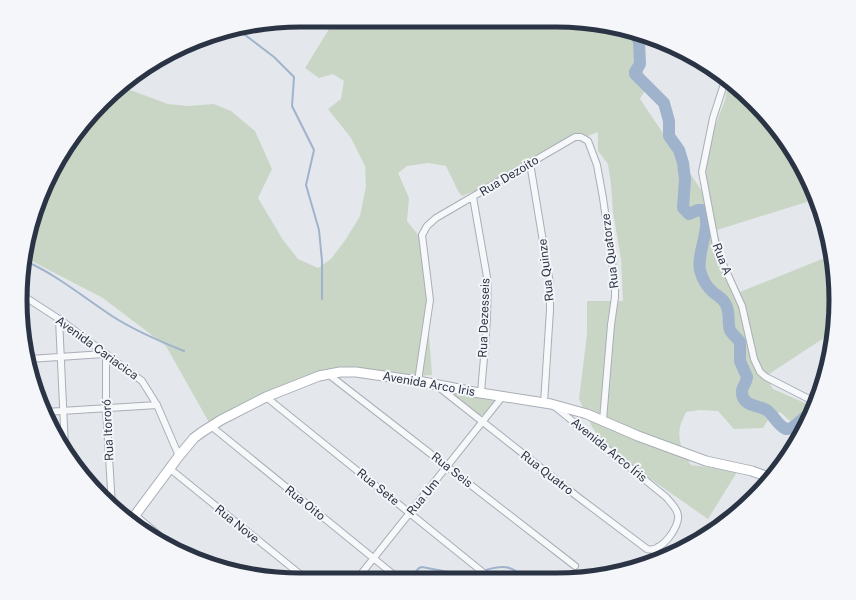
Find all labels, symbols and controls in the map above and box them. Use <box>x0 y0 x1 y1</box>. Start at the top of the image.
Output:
street label: Rua Dezoito <box>477 153 541 199</box>
street label: Rua Quatorze <box>598 213 622 289</box>
street label: Rua Quinze <box>535 238 557 302</box>
street label: Rua A <box>710 241 735 277</box>
street label: Rua Dezesseis <box>476 278 492 358</box>
street label: Avenida Cariacica <box>53 313 141 383</box>
street label: Avenida Arco Iris <box>382 369 476 399</box>
street label: Rua Itororó <box>99 399 117 461</box>
street label: Avenida Arco Íris <box>568 415 650 485</box>
street label: Rua Quatro <box>518 448 576 498</box>
street label: Rua Seis <box>429 450 475 490</box>
street label: Rua Sete <box>354 466 402 508</box>
street label: Rua Um <box>404 476 442 518</box>
street label: Rua Oito <box>282 483 328 524</box>
street label: Rua Nove <box>212 502 262 546</box>

